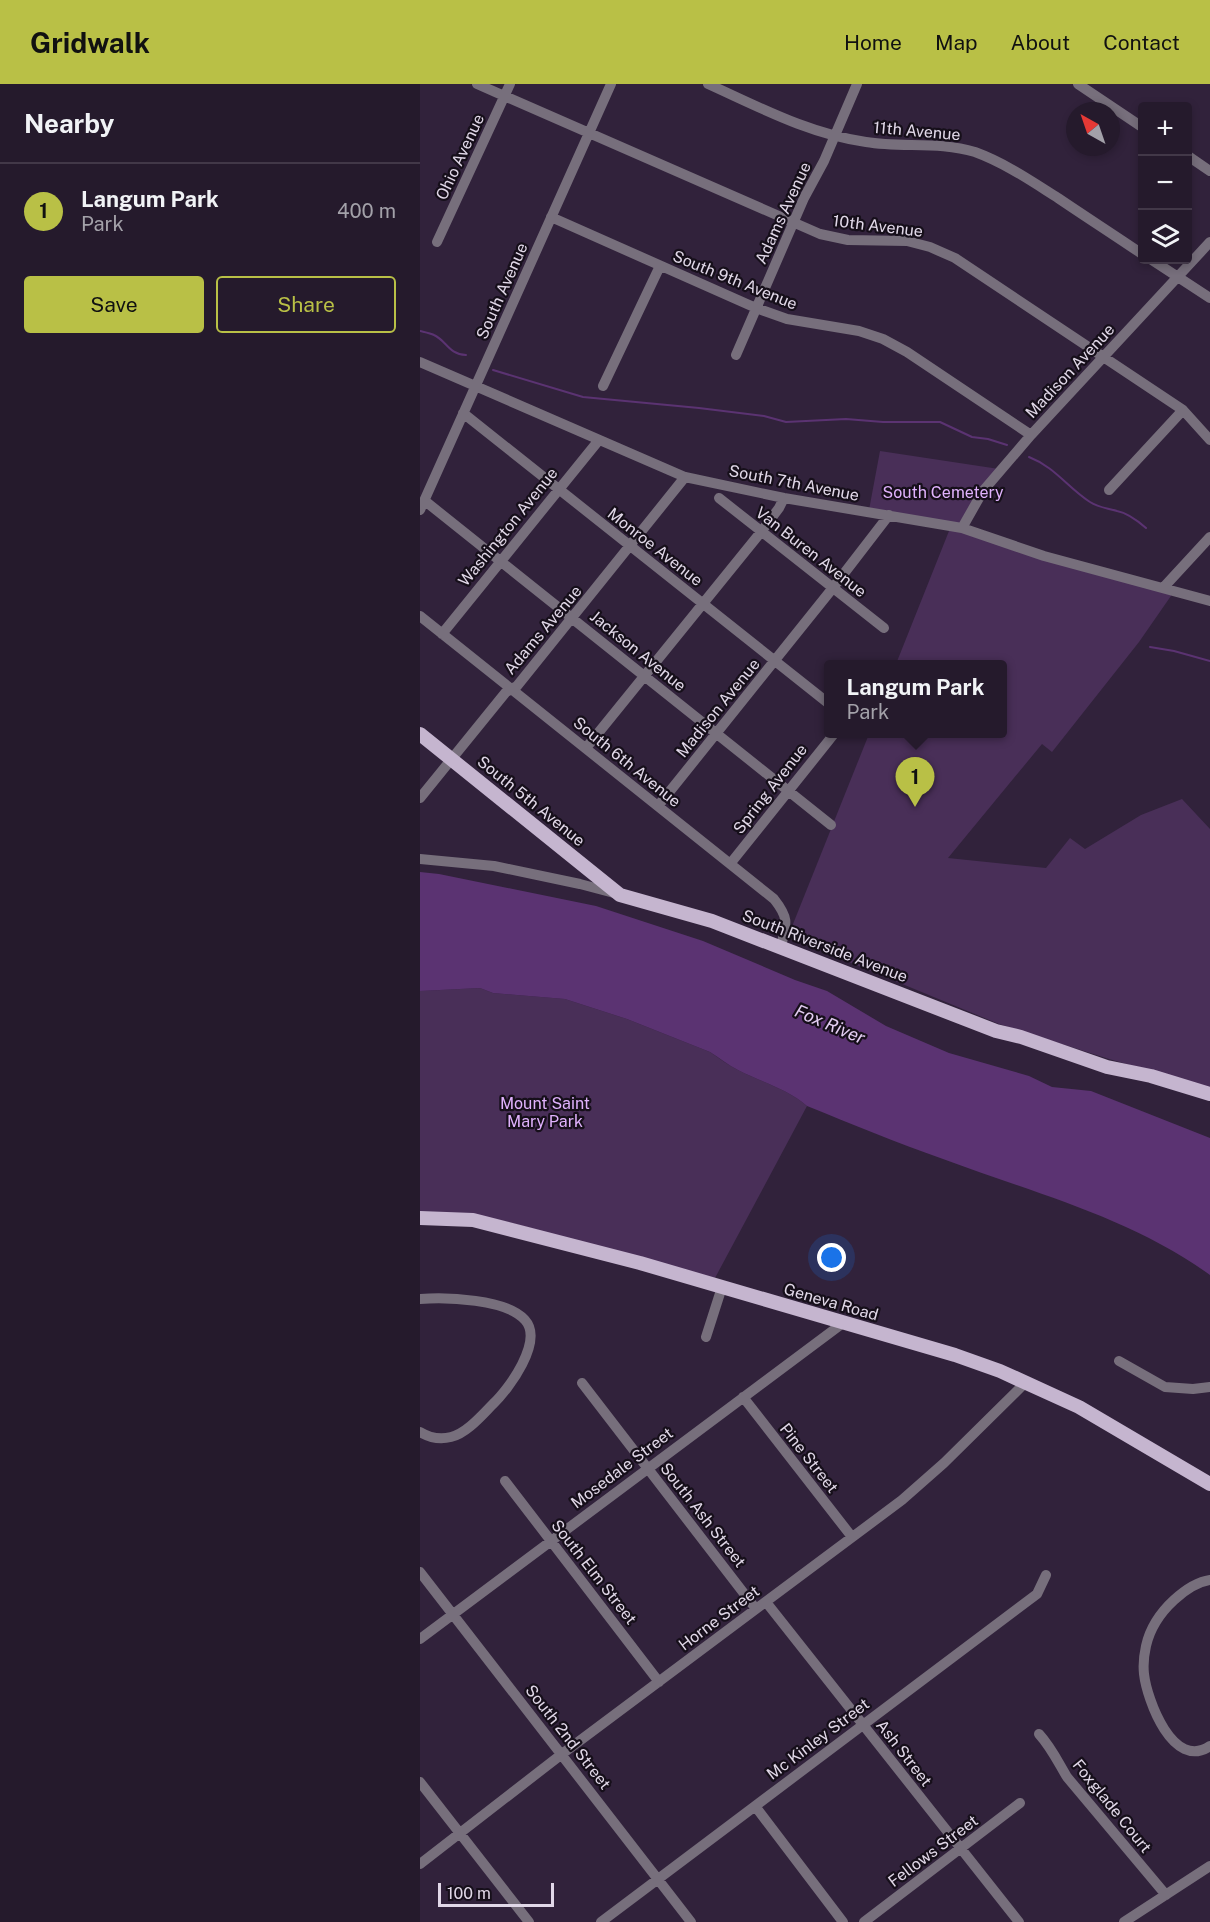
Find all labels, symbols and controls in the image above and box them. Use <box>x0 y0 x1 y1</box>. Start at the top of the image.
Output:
text: Gridwalk <box>30 26 150 59</box>
text: Home <box>844 30 902 55</box>
text: Map <box>935 30 978 55</box>
text: About <box>1011 30 1070 55</box>
text: Contact <box>1103 30 1180 55</box>
north arrow <box>1066 102 1120 156</box>
map controls <box>1138 102 1192 264</box>
button: + <box>1138 102 1192 156</box>
text: Nearby <box>24 108 114 139</box>
street label: Ohio Avenue <box>432 111 488 203</box>
street label: 11th Avenue <box>873 118 961 144</box>
button: − <box>1138 156 1192 210</box>
street label: Adams Avenue <box>751 159 815 267</box>
text: Langum Park <box>81 186 219 212</box>
text: 1 <box>39 199 48 223</box>
text: 400 m <box>337 199 396 223</box>
button: layers <box>1138 210 1192 264</box>
street label: 10th Avenue <box>832 211 924 241</box>
text: Park <box>81 212 124 236</box>
street label: South Avenue <box>472 240 532 342</box>
street label: South 9th Avenue <box>670 246 800 314</box>
button: Save <box>24 276 204 333</box>
button: Share <box>216 276 396 333</box>
street label: Madison Avenue <box>1022 320 1118 422</box>
street label: South 7th Avenue <box>727 461 861 505</box>
street label: Washington Avenue <box>454 464 562 590</box>
park label: South Cemetery <box>882 483 1004 502</box>
street label: Van Buren Avenue <box>752 503 870 601</box>
street label: Monroe Avenue <box>604 504 706 590</box>
street label: Adams Avenue <box>500 582 586 678</box>
street label: Jackson Avenue <box>586 607 690 695</box>
street label: Madison Avenue <box>672 655 764 761</box>
popup <box>824 660 1007 738</box>
text: Langum Park <box>847 674 984 700</box>
text: Park <box>847 700 889 724</box>
street label: South 6th Avenue <box>569 713 685 811</box>
street label: Spring Avenue <box>729 740 811 838</box>
street label: South 5th Avenue <box>473 752 589 850</box>
pin: 1 <box>896 758 934 807</box>
street label: South Riverside Avenue <box>740 906 910 986</box>
water label: Fox River <box>792 1000 869 1048</box>
park label: Mount Saint Mary Park <box>500 1094 590 1131</box>
your location <box>817 1243 846 1272</box>
street label: Geneva Road <box>782 1279 880 1325</box>
street label: Pine Street <box>776 1419 842 1497</box>
street label: Mosedale Street <box>567 1424 677 1512</box>
street label: South Ash Street <box>656 1459 750 1571</box>
street label: South Elm Street <box>547 1516 641 1628</box>
street label: Horne Street <box>675 1581 763 1655</box>
street label: South 2nd Street <box>521 1681 615 1793</box>
street label: Mc Kinley Street <box>763 1694 873 1784</box>
street label: Ash Street <box>872 1716 936 1790</box>
street label: Foxglade Court <box>1069 1756 1155 1856</box>
street label: Fellows Street <box>884 1811 982 1891</box>
scale bar <box>438 1880 554 1908</box>
text: 100 m <box>447 1884 491 1903</box>

